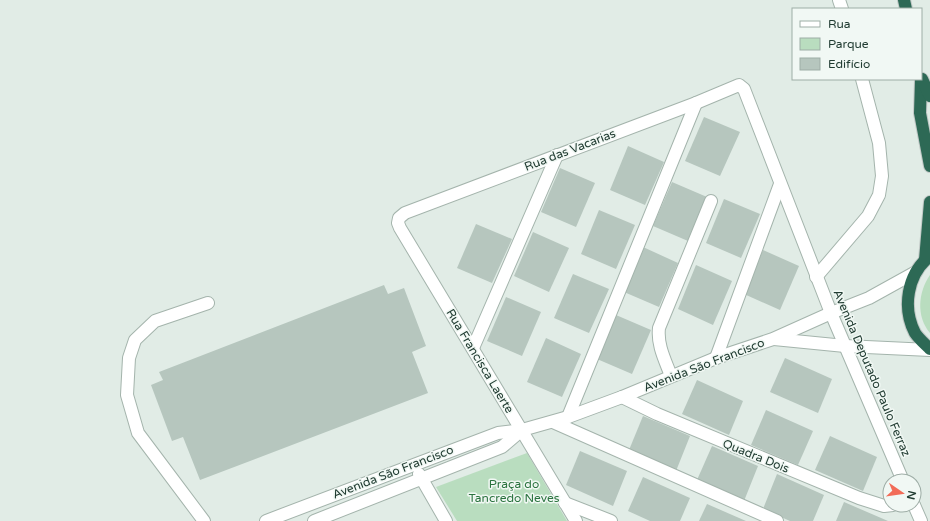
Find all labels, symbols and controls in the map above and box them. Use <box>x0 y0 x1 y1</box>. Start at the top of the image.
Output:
legend <box>792 8 922 80</box>
text: Rua <box>828 17 851 31</box>
text: Parque <box>828 37 869 51</box>
text: Edifício <box>828 57 870 71</box>
street label: Rua das Vacarias <box>522 126 618 174</box>
street label: Avenida Deputado Paulo Ferraz <box>830 288 914 458</box>
street label: Rua Francisca Laerte <box>443 306 517 416</box>
street label: Avenida São Francisco <box>642 335 766 395</box>
street label: Quadra Dois <box>721 436 792 476</box>
street label: Avenida São Francisco <box>331 442 455 502</box>
north arrow <box>882 473 922 513</box>
park label: Praça do Tancredo Neves <box>468 477 560 505</box>
text: N <box>904 489 919 501</box>

